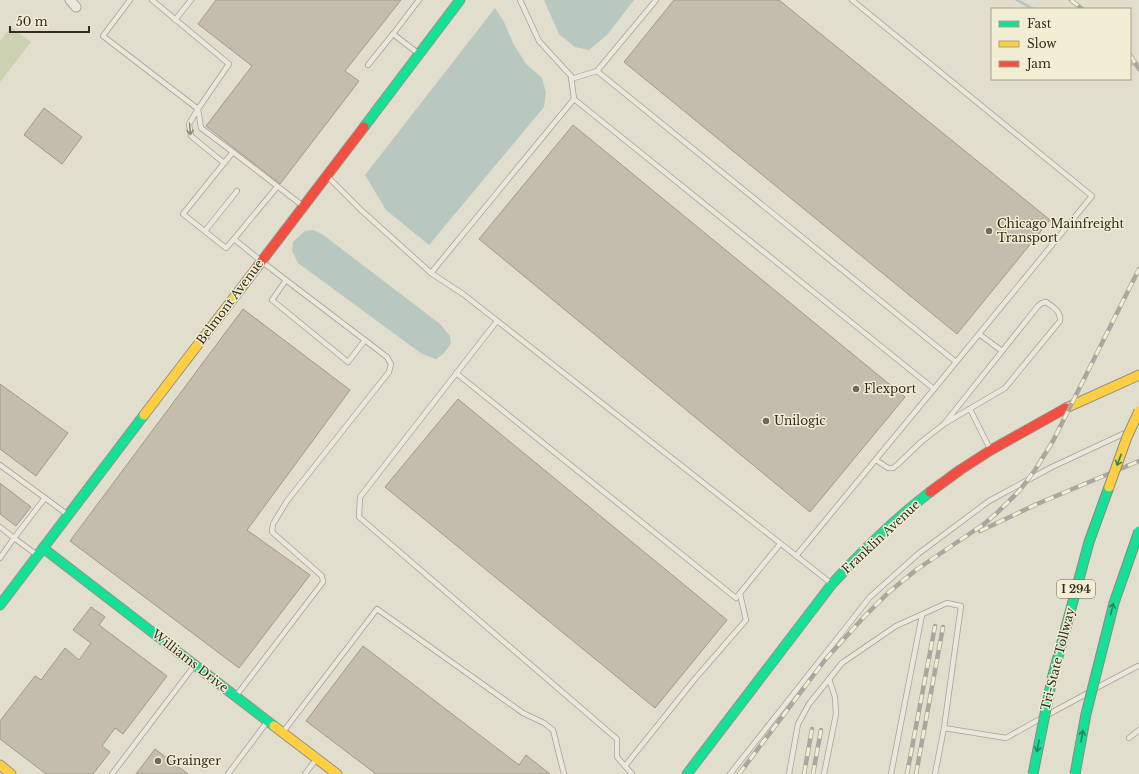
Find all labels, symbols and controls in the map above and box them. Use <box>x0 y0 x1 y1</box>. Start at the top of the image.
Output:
scale bar <box>10 8 89 34</box>
legend <box>991 8 1131 80</box>
text: 50 m <box>16 14 48 29</box>
text: Fast <box>1027 16 1052 31</box>
text: Slow <box>1027 36 1057 51</box>
text: Jam <box>1025 56 1051 71</box>
one-way arrow <box>187 122 194 135</box>
place label: Chicago Mainfreight Transport <box>997 216 1125 245</box>
marker: Chicago Mainfreight Transport <box>984 226 994 236</box>
street label: Belmont Avenue <box>193 256 266 347</box>
place label: Flexport <box>864 381 917 396</box>
marker: Flexport <box>851 384 861 394</box>
place label: Unilogic <box>774 413 826 428</box>
marker: Unilogic <box>761 416 771 426</box>
one-way arrow <box>1115 453 1122 466</box>
street label: Franklin Avenue <box>839 497 923 577</box>
road number: I 294 <box>1057 580 1095 598</box>
one-way arrow <box>1109 603 1116 616</box>
street label: Tri-State Tollway <box>1037 606 1078 712</box>
street label: Williams Drive <box>148 626 232 695</box>
one-way arrow <box>1079 730 1087 743</box>
one-way arrow <box>1034 739 1042 752</box>
place label: Grainger <box>166 753 221 768</box>
marker: Grainger <box>153 756 163 766</box>

